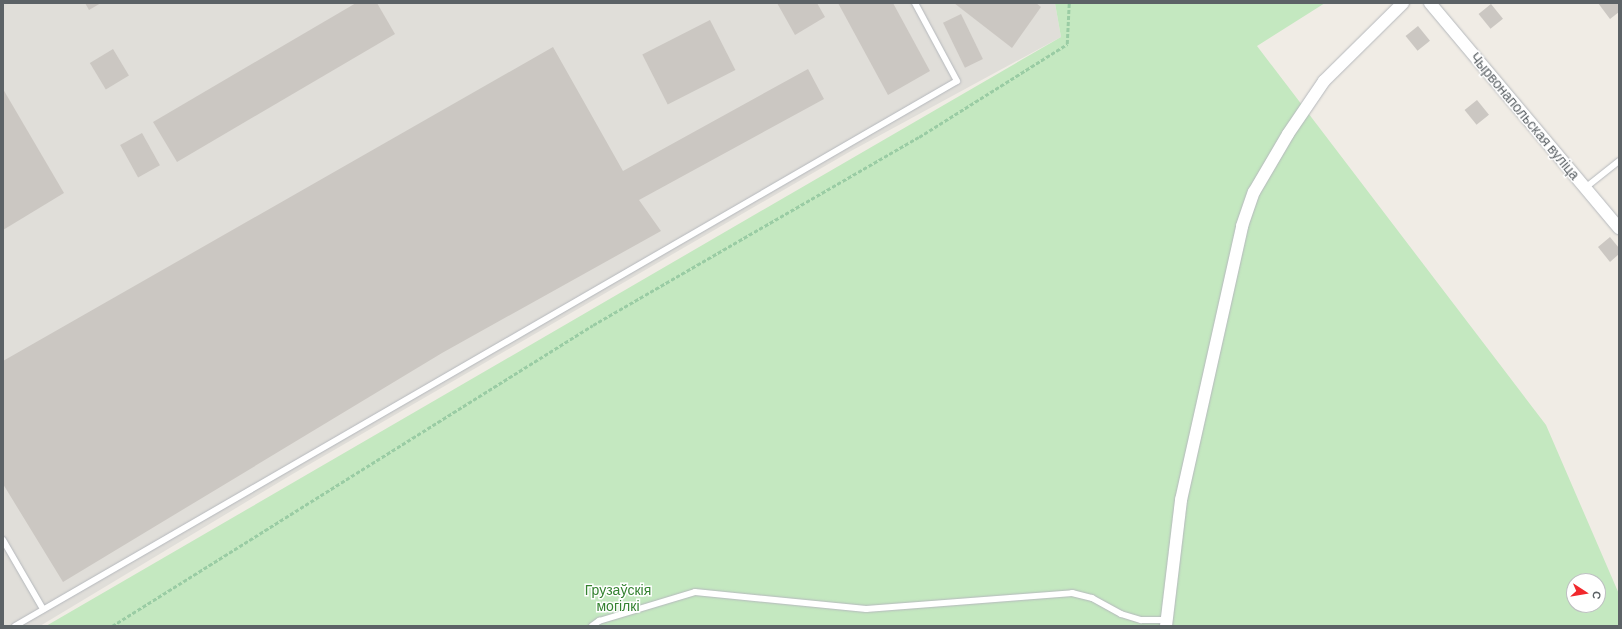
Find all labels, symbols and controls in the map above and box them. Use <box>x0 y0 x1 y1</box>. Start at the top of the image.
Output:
street label: Чырвонапольская вуліца <box>1467 49 1583 183</box>
north arrow <box>1566 573 1606 613</box>
park label: Грузаўскія могілкі <box>585 582 651 614</box>
text: С <box>1590 590 1604 601</box>

